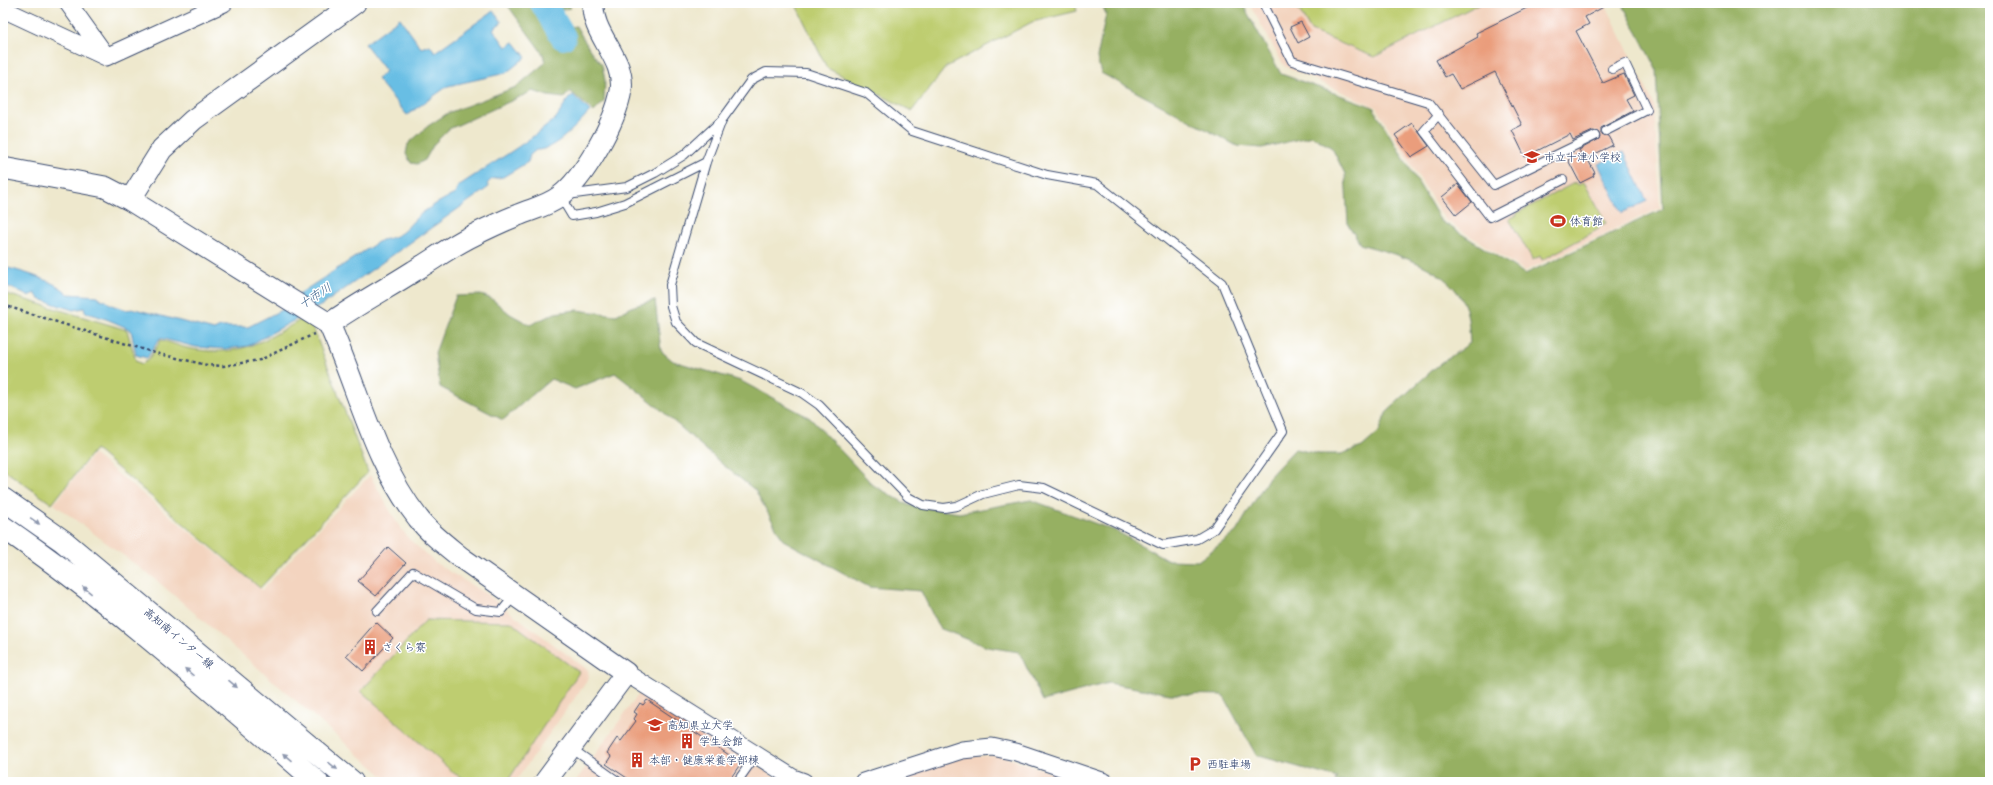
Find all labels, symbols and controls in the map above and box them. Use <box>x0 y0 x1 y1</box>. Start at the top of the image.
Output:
school or university icon: 市立十津小学校 <box>1523 148 1541 166</box>
place label: 市立十津小学校 <box>1544 150 1621 164</box>
sports icon: 体育館 <box>1549 212 1567 230</box>
place label: 体育館 <box>1570 214 1603 228</box>
water label: 十市川 <box>295 279 334 313</box>
one-way arrow <box>30 517 40 525</box>
one-way arrow <box>82 586 93 594</box>
street label: 高知南インター線 <box>141 604 217 672</box>
building icon: さくら寮 <box>361 638 379 656</box>
place label: さくら寮 <box>382 640 426 654</box>
one-way arrow <box>183 667 194 676</box>
one-way arrow <box>228 679 238 688</box>
school or university icon: 高知県立大学 <box>646 716 664 734</box>
place label: 高知県立大学 <box>667 718 733 732</box>
building icon: 学生会館 <box>678 732 696 750</box>
place label: 学生会館 <box>699 734 743 748</box>
building icon: 本部・健康栄養学部棟 <box>628 751 646 769</box>
one-way arrow <box>282 752 292 761</box>
place label: 本部・健康栄養学部棟 <box>649 753 759 767</box>
parking icon: 西駐車場 <box>1186 755 1204 773</box>
place label: 西駐車場 <box>1207 757 1251 771</box>
one-way arrow <box>328 762 338 771</box>

